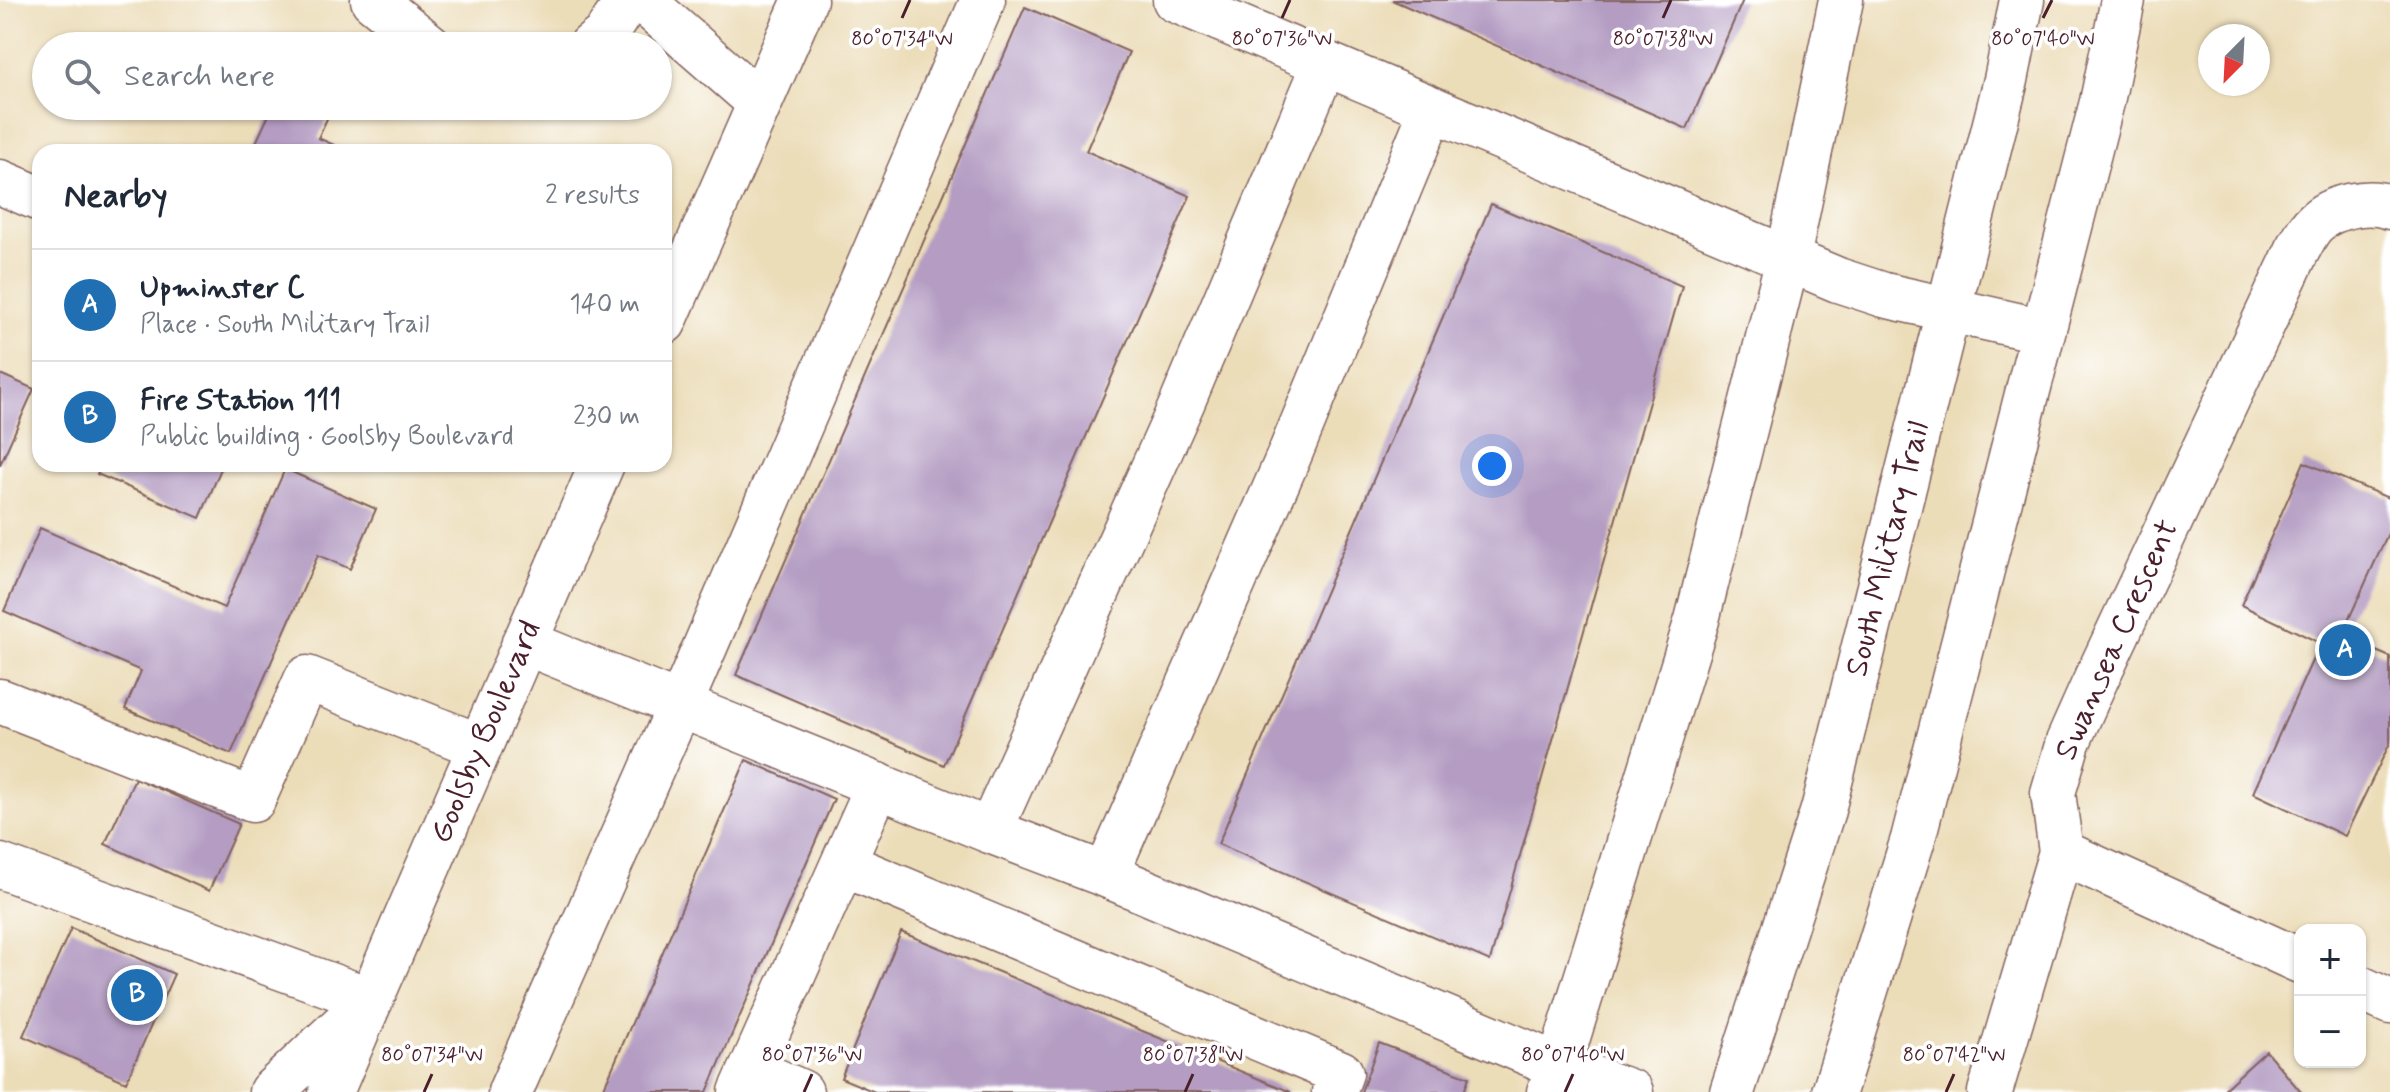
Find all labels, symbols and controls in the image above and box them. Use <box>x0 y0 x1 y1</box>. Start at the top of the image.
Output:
north arrow <box>2198 24 2270 96</box>
text: 80°07'34"W <box>851 26 953 53</box>
text: 80°07'36"W <box>1232 26 1332 53</box>
text: 80°07'38"W <box>1613 26 1713 53</box>
text: 80°07'40"W <box>1991 26 2095 53</box>
search box <box>32 32 672 120</box>
icon: search <box>60 54 104 98</box>
text: Search here <box>124 57 275 96</box>
text: Nearby <box>64 174 168 219</box>
text: 2 results <box>545 179 640 213</box>
text: Upminster C <box>140 269 304 308</box>
text: A <box>81 288 99 322</box>
text: 140 m <box>569 288 640 322</box>
text: Place · South Military Trail <box>140 308 430 342</box>
text: Fire Station 111 <box>140 381 341 420</box>
text: B <box>82 400 98 434</box>
text: 230 m <box>573 400 640 434</box>
street label: South Military Trail <box>1836 417 1940 681</box>
text: Public building · Goolsby Boulevard <box>140 420 514 454</box>
your location <box>1472 446 1512 486</box>
street label: Swansea Crescent <box>2045 513 2189 767</box>
street label: Goolsby Boulevard <box>420 614 552 850</box>
pin: A <box>2319 620 2371 680</box>
map controls <box>2294 924 2366 1068</box>
button: + <box>2294 924 2366 996</box>
pin: B <box>111 965 163 1025</box>
button: − <box>2294 996 2366 1068</box>
text: 80°07'34"W <box>381 1042 483 1069</box>
text: 80°07'36"W <box>762 1042 862 1069</box>
text: 80°07'38"W <box>1143 1042 1243 1069</box>
text: 80°07'40"W <box>1521 1042 1625 1069</box>
text: 80°07'42"W <box>1903 1042 2005 1069</box>

